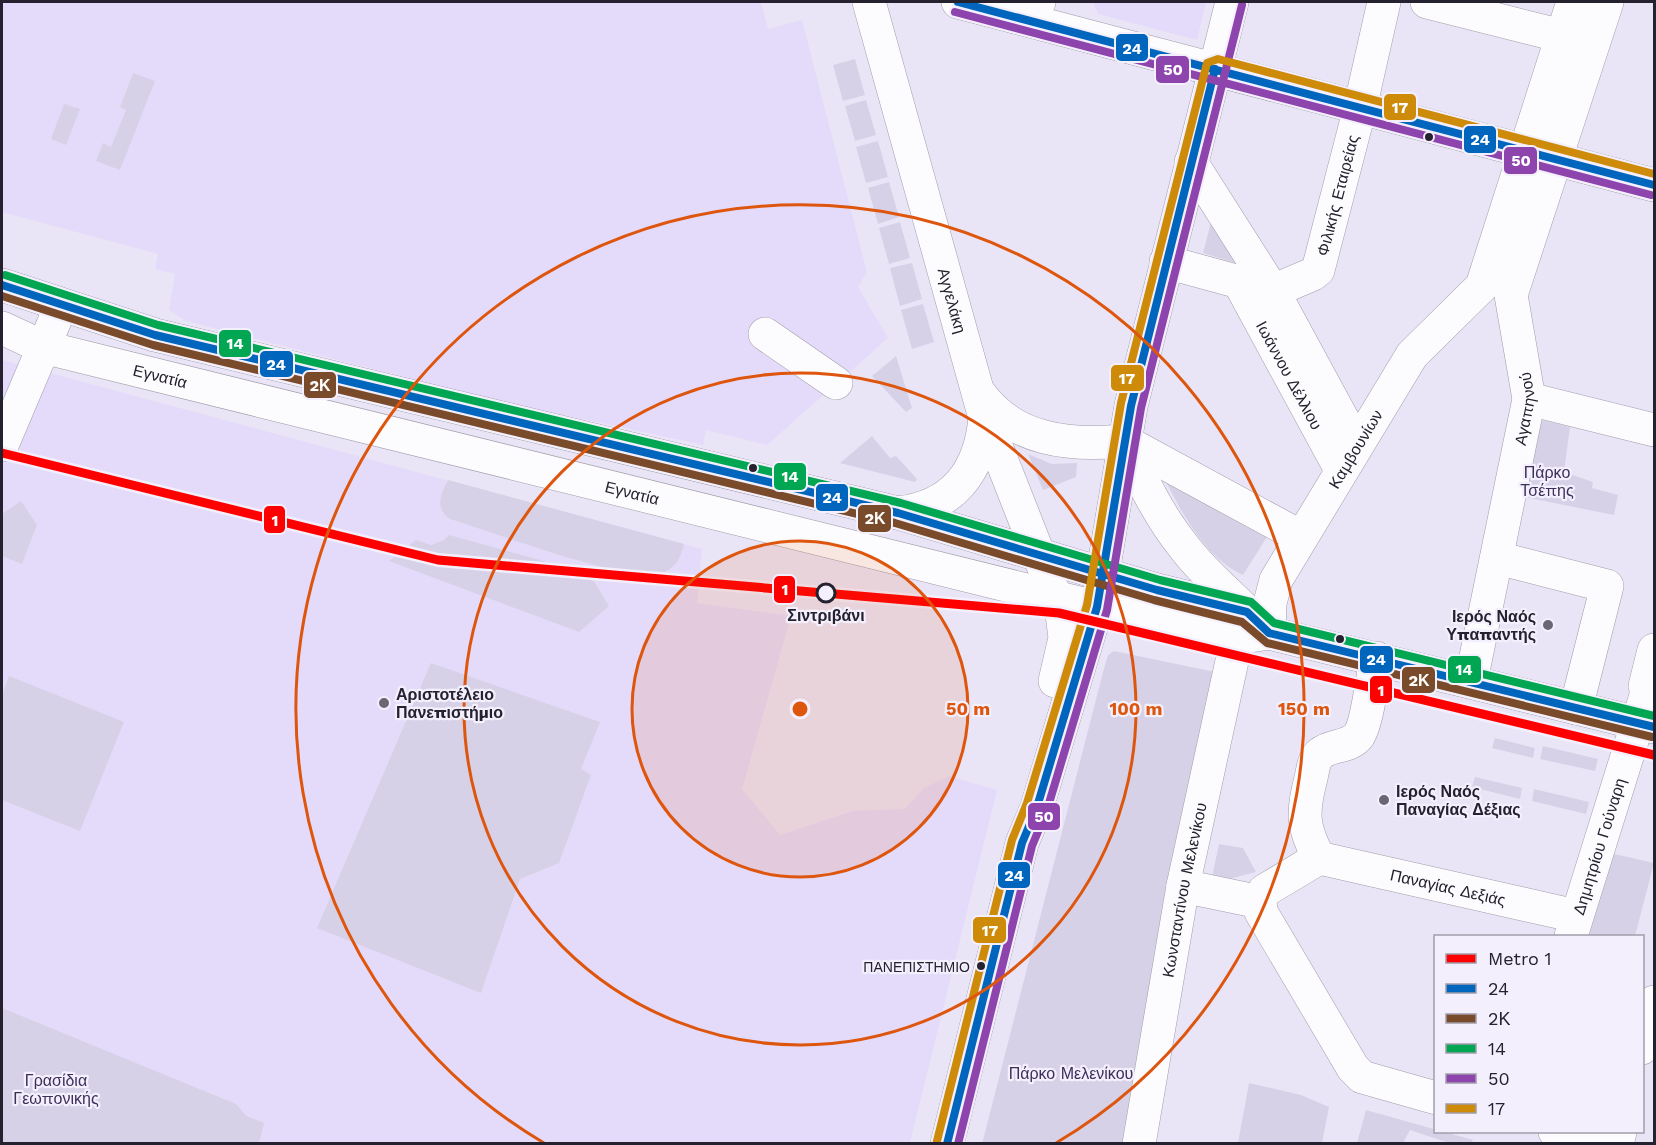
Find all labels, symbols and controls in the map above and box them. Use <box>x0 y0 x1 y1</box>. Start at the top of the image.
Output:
line badge: 24 <box>1115 33 1149 62</box>
text: 24 <box>1122 39 1142 58</box>
line badge: 50 <box>1155 55 1190 84</box>
text: 50 <box>1163 60 1183 79</box>
line badge: 17 <box>1383 93 1417 121</box>
text: 17 <box>1392 98 1409 117</box>
line badge: 24 <box>1463 125 1497 154</box>
text: 24 <box>1470 130 1490 149</box>
unlabelled marker <box>1423 131 1435 143</box>
street label: Φιλικής Εταιρείας <box>1313 132 1363 258</box>
line badge: 50 <box>1503 146 1538 175</box>
text: 50 <box>1511 151 1531 170</box>
street label: Αγγελάκη <box>934 266 970 336</box>
street label: Ιωάννου Δέλλιου <box>1252 318 1326 433</box>
line badge: 14 <box>218 329 252 358</box>
text: 14 <box>226 334 244 353</box>
line badge: 24 <box>259 350 294 378</box>
text: 24 <box>266 355 286 374</box>
street label: Εγνατία <box>131 361 189 392</box>
line badge: 17 <box>1110 364 1145 392</box>
text: 17 <box>1119 369 1136 388</box>
line badge: 2Κ <box>303 371 337 399</box>
street label: Αγαπηνού <box>1511 371 1539 447</box>
text: 2Κ <box>309 376 331 395</box>
street label: Καμβουνίων <box>1325 406 1387 492</box>
unlabelled marker <box>747 462 759 474</box>
line badge: 14 <box>773 462 807 491</box>
park label: Πάρκο Τσέπης <box>1520 463 1574 500</box>
text: 14 <box>781 467 799 486</box>
street label: Εγνατία <box>603 477 661 509</box>
line badge: 24 <box>815 483 849 512</box>
text: 24 <box>822 488 842 507</box>
line badge: 2Κ <box>857 504 892 533</box>
line badge: 1 <box>263 505 286 534</box>
text: 2Κ <box>864 509 886 528</box>
text: 1 <box>272 511 278 530</box>
line badge: 1 <box>773 575 796 604</box>
text: 1 <box>782 580 788 599</box>
marker: Σιντριβάνι <box>816 583 836 603</box>
place label: Σιντριβάνι <box>787 606 865 625</box>
place label: Ιερός Ναός Υπαπαντής <box>1446 607 1536 644</box>
marker: Ιερός Ναός Υπαπαντής <box>1541 618 1555 632</box>
unlabelled marker <box>1334 633 1346 645</box>
line badge: 24 <box>1359 645 1394 674</box>
text: 24 <box>1366 650 1386 669</box>
line badge: 14 <box>1447 655 1482 684</box>
text: 14 <box>1455 660 1473 679</box>
line badge: 2Κ <box>1401 666 1436 694</box>
text: 2Κ <box>1408 671 1430 690</box>
line badge: 1 <box>1369 675 1393 704</box>
text: 1 <box>1378 681 1384 700</box>
place label: Αριστοτέλειο Πανεπιστήμιο <box>396 685 503 722</box>
marker: Αριστοτέλειο Πανεπιστήμιο <box>377 696 391 710</box>
text: 50 m <box>946 698 990 719</box>
text: 100 m <box>1109 698 1163 719</box>
text: 150 m <box>1278 698 1330 719</box>
centre of rings <box>790 699 810 719</box>
street label: Δημητρίου Γούναρη <box>1569 776 1630 917</box>
place label: Ιερός Ναός Παναγίας Δέξιας <box>1396 782 1521 819</box>
marker: Ιερός Ναός Παναγίας Δέξιας <box>1377 793 1391 807</box>
street label: Κωνσταντίνου Μελενίκου <box>1159 801 1211 979</box>
line badge: 50 <box>1027 802 1061 831</box>
text: 50 <box>1034 807 1054 826</box>
line badge: 24 <box>997 861 1031 889</box>
street label: Παναγίας Δεξιάς <box>1388 865 1508 910</box>
text: 24 <box>1004 866 1024 885</box>
line badge: 17 <box>972 916 1007 944</box>
text: 17 <box>982 921 999 940</box>
legend <box>1434 935 1644 1133</box>
text: Metro 1 <box>1488 948 1552 969</box>
place label: ΠΑΝΕΠΙΣΤΗΜΙΟ <box>863 959 970 975</box>
marker: ΠΑΝΕΠΙΣΤΗΜΙΟ <box>975 960 987 972</box>
text: 24 <box>1488 978 1509 999</box>
text: 2Κ <box>1488 1008 1511 1029</box>
text: 14 <box>1488 1038 1506 1059</box>
park label: Πάρκο Μελενίκου <box>1009 1064 1133 1083</box>
text: 50 <box>1488 1068 1510 1089</box>
park label: Γρασίδια Γεωπονικής <box>13 1071 99 1108</box>
text: 17 <box>1488 1098 1505 1119</box>

